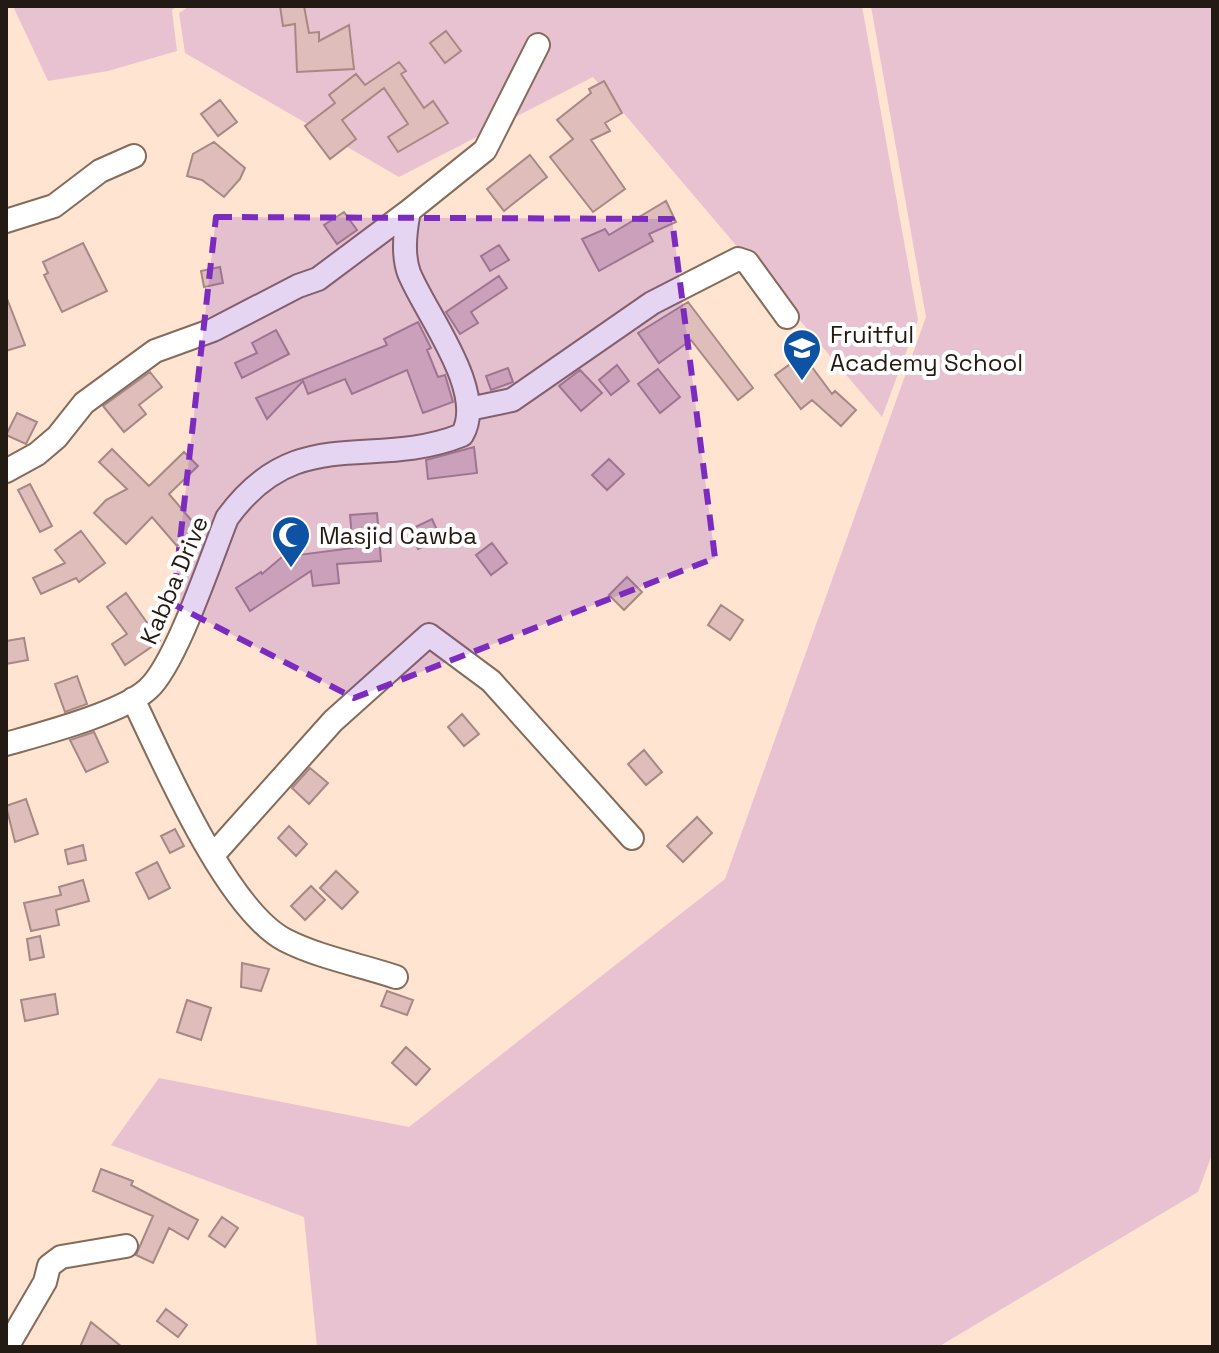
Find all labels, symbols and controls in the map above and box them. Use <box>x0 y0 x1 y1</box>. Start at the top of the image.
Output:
place label: Fruitful Academy School <box>830 319 1023 378</box>
school or university icon: Fruitful Academy School <box>781 327 823 382</box>
street label: Kabba Drive <box>133 511 215 649</box>
mosque icon: Masjid Cawba <box>270 514 312 569</box>
place label: Masjid Cawba <box>319 520 477 551</box>

